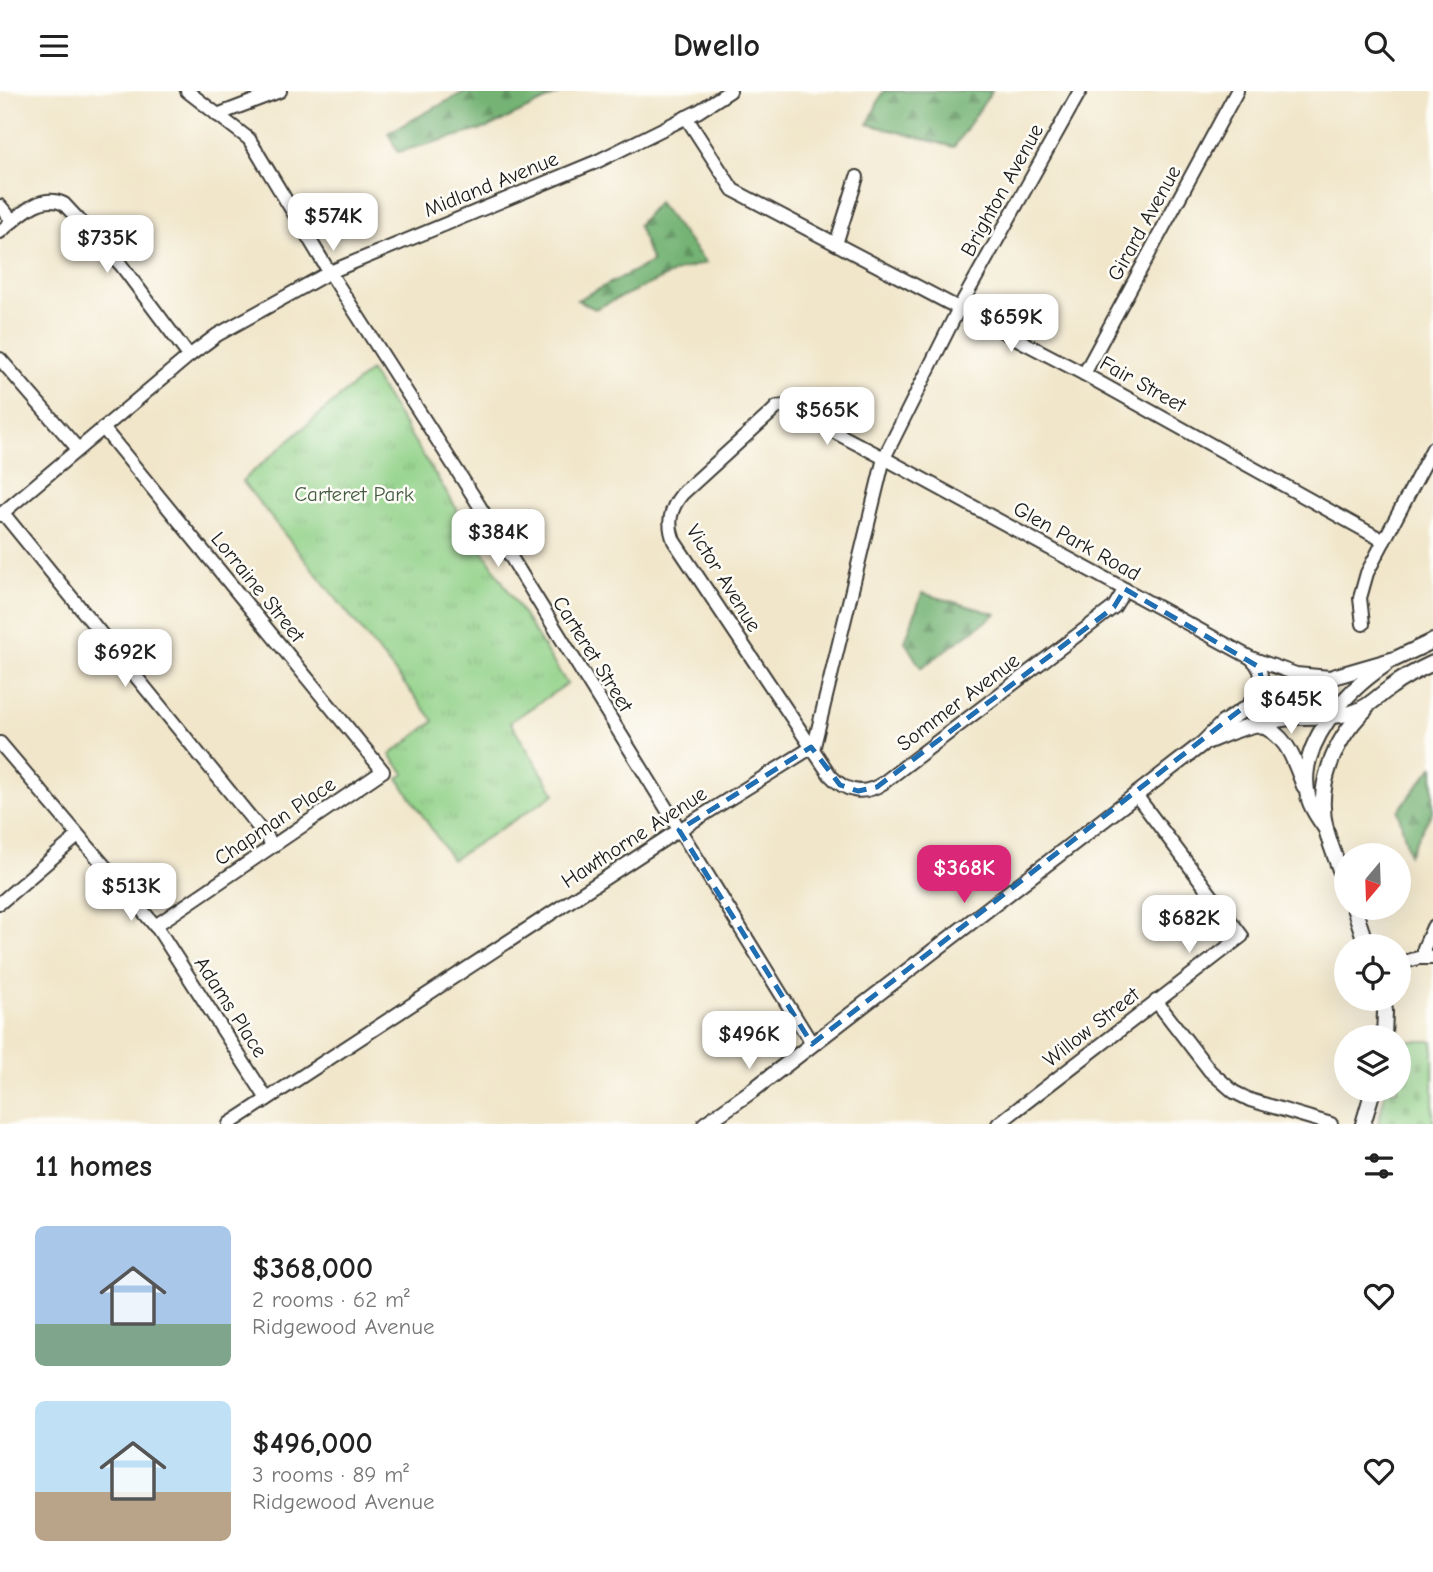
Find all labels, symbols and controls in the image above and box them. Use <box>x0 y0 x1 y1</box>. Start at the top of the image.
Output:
icon: menu <box>35 27 73 65</box>
text: Dwello <box>673 27 760 64</box>
icon: search <box>1360 27 1398 65</box>
street label: Brighton Avenue <box>956 120 1048 260</box>
street label: Midland Avenue <box>420 146 562 222</box>
street label: Girard Avenue <box>1102 161 1186 285</box>
pin: $574K <box>284 193 382 253</box>
text: $574K <box>304 202 362 229</box>
pin: $735K <box>58 215 156 275</box>
text: $735K <box>77 224 137 251</box>
pin: $659K <box>962 295 1060 354</box>
text: $659K <box>979 303 1043 330</box>
street label: Fair Street <box>1096 351 1191 418</box>
pin: $565K <box>778 387 876 447</box>
text: $565K <box>795 396 859 423</box>
park label: Carteret Park <box>294 482 414 506</box>
street label: Glen Park Road <box>1009 496 1145 586</box>
pin: $384K <box>449 510 547 569</box>
text: $384K <box>468 518 528 545</box>
street label: Victor Avenue <box>682 520 766 636</box>
street label: Lorraine Street <box>206 527 310 648</box>
street label: Carteret Street <box>548 592 639 717</box>
pin: $692K <box>76 629 174 689</box>
text: $692K <box>94 638 156 665</box>
street label: Sommer Avenue <box>892 648 1024 756</box>
pin: $645K <box>1242 677 1340 736</box>
text: $645K <box>1260 685 1322 712</box>
street label: Chapman Place <box>210 772 340 870</box>
street label: Hawthorne Avenue <box>557 781 711 893</box>
north arrow <box>1334 843 1410 921</box>
map controls <box>1334 843 1411 1102</box>
pin: $368K <box>915 845 1013 905</box>
text: $368K <box>933 854 995 881</box>
pin: $513K <box>82 863 180 923</box>
text: $513K <box>101 872 161 899</box>
pin: $682K <box>1140 895 1238 955</box>
text: $682K <box>1158 904 1220 931</box>
button: locate <box>1334 934 1411 1011</box>
street label: Adams Place <box>190 952 272 1062</box>
street label: Willow Street <box>1038 981 1145 1072</box>
pin: $496K <box>700 1011 798 1071</box>
text: $496K <box>718 1020 780 1047</box>
button: layers <box>1334 1025 1411 1102</box>
icon: filters <box>1360 1147 1398 1185</box>
text: 11 homes <box>35 1149 152 1184</box>
text: $368,000 <box>252 1251 373 1286</box>
icon: home <box>91 1254 175 1338</box>
icon: heart <box>1360 1277 1398 1315</box>
text: 2 rooms · 62 m² <box>252 1286 410 1313</box>
text: Ridgewood Avenue <box>252 1313 434 1340</box>
text: $496,000 <box>252 1426 373 1461</box>
icon: home <box>91 1429 175 1513</box>
icon: heart <box>1360 1452 1398 1490</box>
text: 3 rooms · 89 m² <box>252 1461 409 1488</box>
text: Ridgewood Avenue <box>252 1488 434 1515</box>

